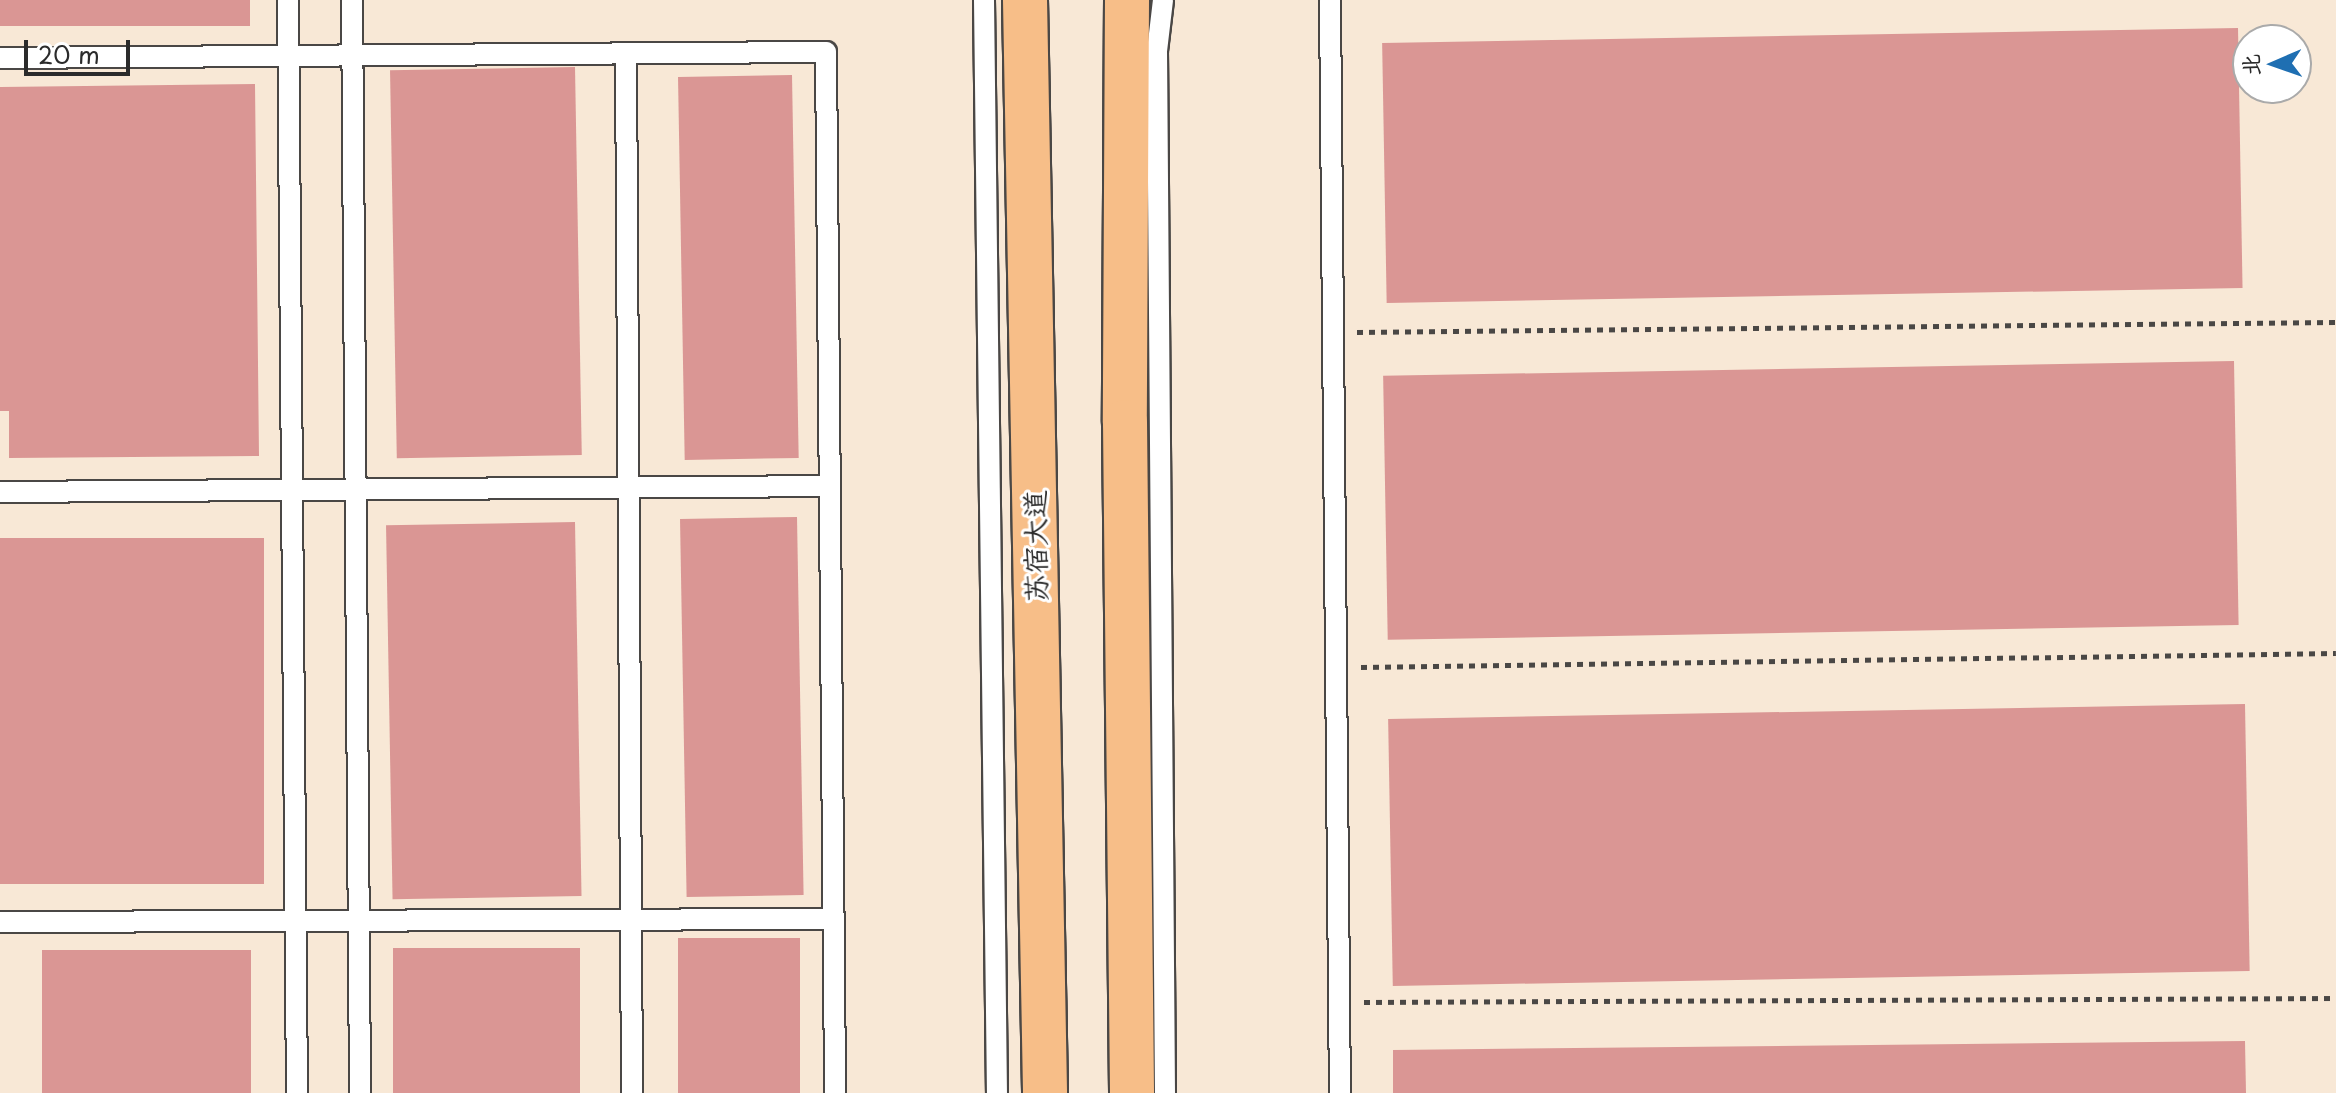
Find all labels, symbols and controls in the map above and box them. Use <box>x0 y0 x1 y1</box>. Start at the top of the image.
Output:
scale bar <box>28 24 134 74</box>
north arrow <box>2232 24 2312 104</box>
text: 20 m <box>38 36 100 72</box>
text: 北 <box>2233 53 2266 76</box>
street label: 苏宿大道 <box>1017 490 1053 602</box>

